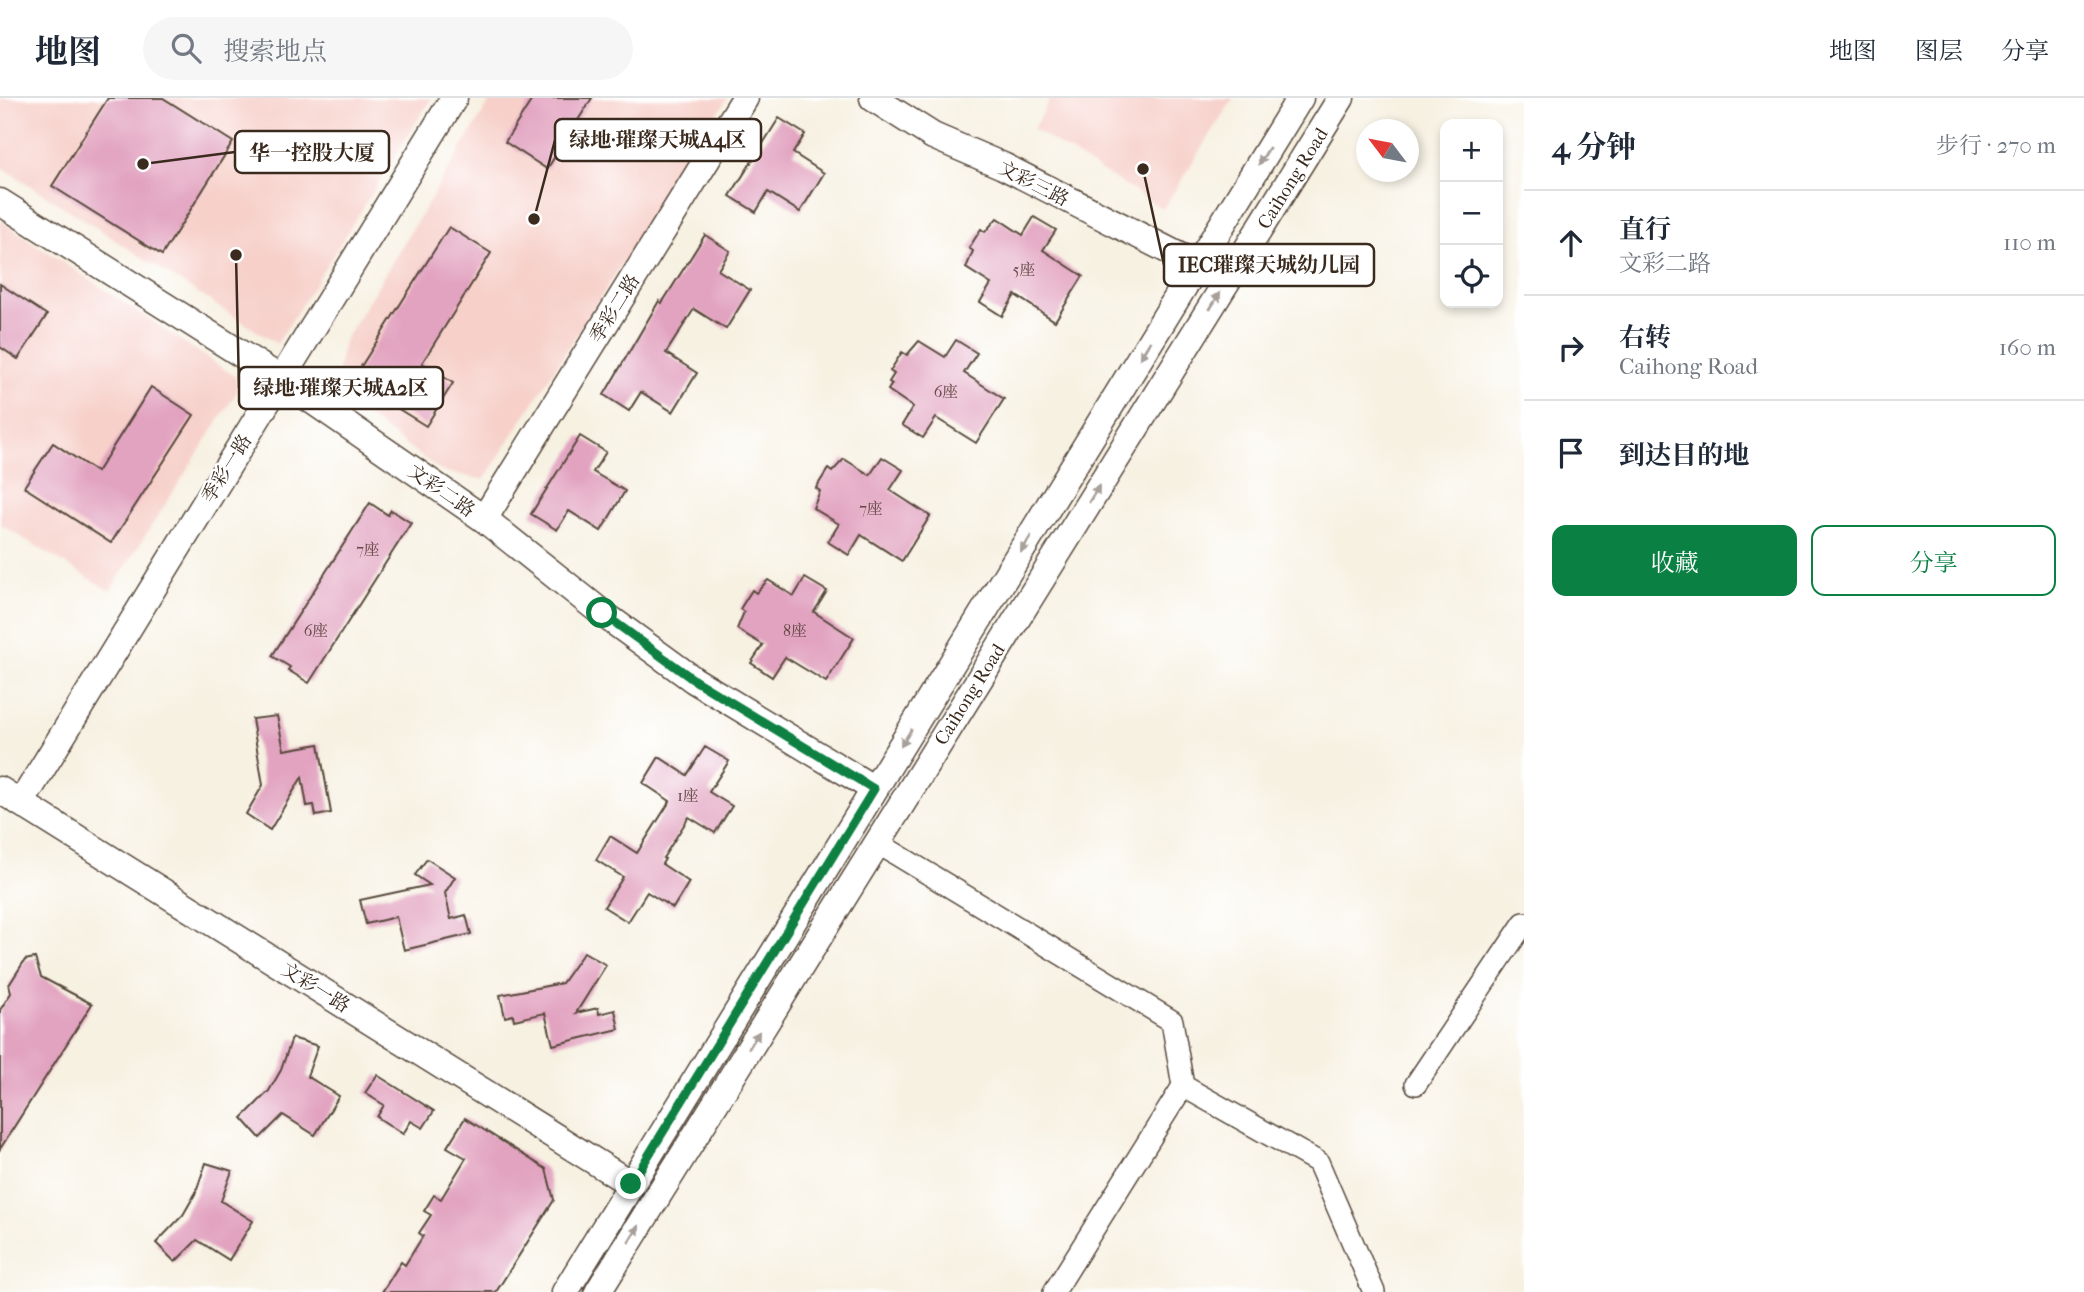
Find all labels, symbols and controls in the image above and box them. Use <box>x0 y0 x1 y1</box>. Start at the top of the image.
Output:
search box <box>143 17 633 80</box>
icon: search <box>167 29 205 67</box>
text: 地图 <box>35 33 101 72</box>
text: 搜索地点 <box>223 36 327 67</box>
text: 地图 <box>1829 37 1877 65</box>
text: 图层 <box>1915 37 1963 65</box>
text: 分享 <box>2001 37 2049 65</box>
callout: 绿地·璀璨天城A4区 <box>555 119 761 161</box>
north arrow <box>1356 119 1419 182</box>
map controls <box>1440 119 1503 308</box>
button: + <box>1440 119 1503 182</box>
street label: Caihong Road <box>1253 123 1333 233</box>
text: 绿地·璀璨天城A4区 <box>569 128 747 153</box>
text: 4 分钟 <box>1552 130 1636 165</box>
callout: 华一控股大厦 <box>235 131 389 173</box>
text: 步行 · 270 m <box>1936 132 2056 159</box>
text: 华一控股大厦 <box>249 141 375 165</box>
one-way arrow <box>1258 147 1270 166</box>
street label: 文彩三路 <box>995 157 1072 211</box>
button: − <box>1440 182 1503 245</box>
text: 直行 <box>1619 214 1671 245</box>
icon: ahead <box>1552 224 1590 262</box>
text: 110 m <box>2003 229 2056 256</box>
callout: IEC璀璨天城幼儿园 <box>1164 244 1374 286</box>
button: locate <box>1440 245 1503 308</box>
text: 文彩二路 <box>1619 250 1711 277</box>
text: IEC璀璨天城幼儿园 <box>1178 253 1360 277</box>
house number: 5座 <box>1013 260 1035 279</box>
street label: 季彩二路 <box>585 270 644 347</box>
one-way arrow <box>1208 291 1221 311</box>
text: 右转 <box>1619 322 1671 353</box>
icon: right <box>1552 329 1590 367</box>
text: 160 m <box>1999 334 2056 361</box>
one-way arrow <box>1138 340 1151 360</box>
text: Caihong Road <box>1619 353 1758 380</box>
callout: 绿地·璀璨天城A2区 <box>239 367 443 409</box>
text: 绿地·璀璨天城A2区 <box>253 376 429 400</box>
house number: 6座 <box>934 382 958 401</box>
street label: 季彩一路 <box>197 430 256 507</box>
icon: arrive <box>1552 434 1590 472</box>
text: 到达目的地 <box>1619 440 1749 471</box>
street label: 文彩二路 <box>404 460 479 522</box>
one-way arrow <box>1088 484 1101 503</box>
house number: 7座 <box>859 499 883 518</box>
button: 收藏 <box>1552 525 1797 596</box>
button: 分享 <box>1811 525 2056 596</box>
one-way arrow <box>1019 534 1032 553</box>
house number: 7座 <box>356 540 380 559</box>
route start <box>586 597 617 628</box>
house number: 6座 <box>304 621 328 640</box>
house number: 8座 <box>783 621 807 640</box>
street label: Caihong Road <box>930 639 1010 749</box>
one-way arrow <box>900 728 913 747</box>
house number: 1座 <box>677 786 699 805</box>
street label: 文彩一路 <box>277 958 354 1017</box>
one-way arrow <box>747 1031 760 1050</box>
route end <box>615 1168 646 1199</box>
one-way arrow <box>628 1224 641 1244</box>

